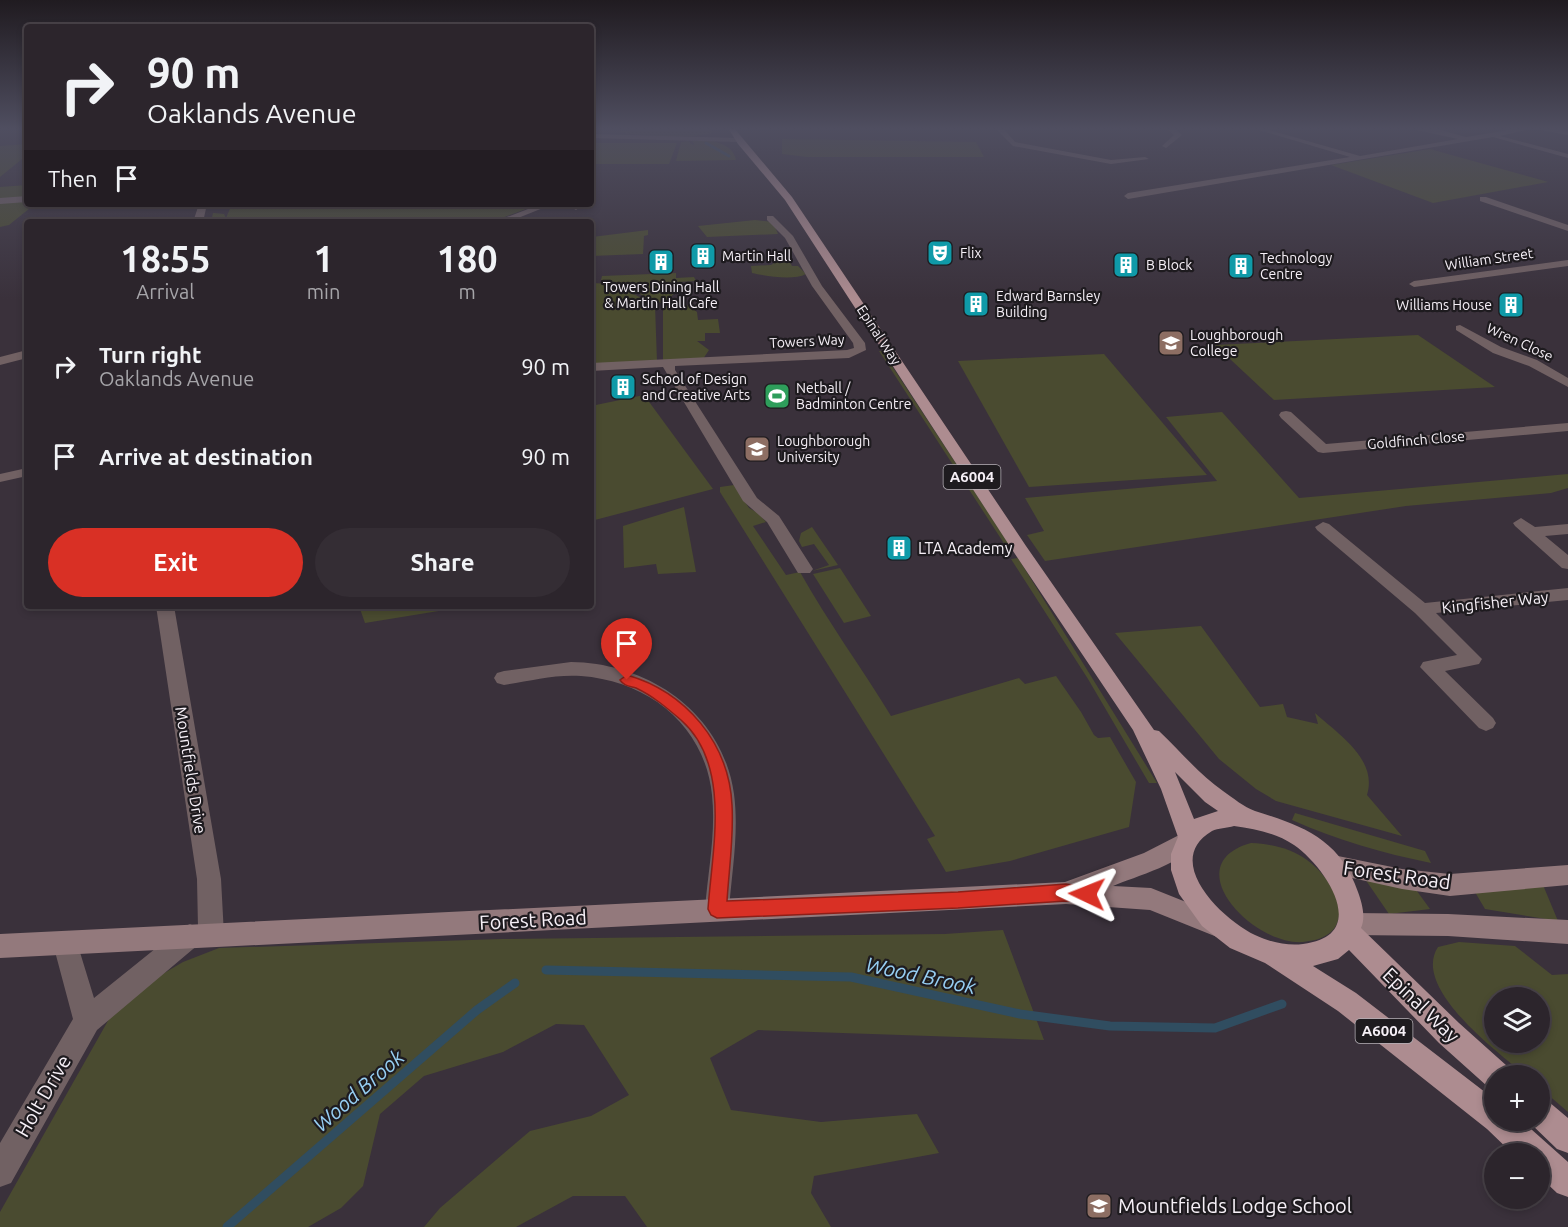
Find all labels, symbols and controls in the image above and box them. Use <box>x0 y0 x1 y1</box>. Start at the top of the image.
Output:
icon: right <box>48 48 126 126</box>
text: 90 m <box>147 49 241 96</box>
text: Oaklands Avenue <box>147 98 357 128</box>
icon: arrive <box>110 162 143 195</box>
text: Then <box>48 166 98 191</box>
text: 18:55 <box>120 238 210 279</box>
text: 1 <box>313 238 334 279</box>
text: 180 <box>437 238 498 279</box>
theatre icon: Flix <box>925 238 955 268</box>
building icon: Martin Hall <box>688 241 718 271</box>
place label: Flix <box>960 245 982 261</box>
street label: William Street <box>1444 245 1535 273</box>
building icon: Towers Dining Hall & Martin Hall Cafe <box>646 247 676 277</box>
place label: Martin Hall <box>722 248 791 264</box>
building icon: B Block <box>1111 250 1141 280</box>
place label: Technology Centre <box>1260 250 1332 282</box>
building icon: Technology Centre <box>1226 251 1256 281</box>
place label: B Block <box>1146 257 1192 273</box>
place label: Towers Dining Hall & Martin Hall Cafe <box>603 279 720 311</box>
text: Arrival <box>136 280 195 303</box>
text: min <box>307 280 340 303</box>
text: m <box>459 280 476 303</box>
place label: Edward Barnsley Building <box>996 288 1101 320</box>
building icon: Edward Barnsley Building <box>961 289 991 319</box>
building icon: Williams House <box>1496 290 1526 320</box>
place label: Williams House <box>1396 297 1492 313</box>
street label: Epinal Way <box>854 302 904 368</box>
street label: Wren Close <box>1484 320 1556 364</box>
place label: Loughborough College <box>1190 327 1283 359</box>
school or university icon: Loughborough College <box>1156 328 1186 358</box>
street label: Towers Way <box>769 331 845 351</box>
text: Turn right <box>99 342 201 367</box>
icon: right <box>48 350 81 383</box>
text: 90 m <box>521 354 570 379</box>
text: Oaklands Avenue <box>99 367 254 390</box>
place label: School of Design and Creative Arts <box>642 371 750 403</box>
building icon: School of Design and Creative Arts <box>608 372 638 402</box>
place label: Netball / Badminton Centre <box>796 380 911 412</box>
sports icon: Netball / Badminton Centre <box>762 381 792 411</box>
street label: Goldfinch Close <box>1366 428 1466 452</box>
place label: Loughborough University <box>777 433 870 465</box>
school or university icon: Loughborough University <box>742 434 772 464</box>
icon: arrive <box>48 440 81 473</box>
text: Arrive at destination <box>99 444 313 469</box>
text: 90 m <box>521 444 570 469</box>
road number: A6004 <box>944 465 1000 489</box>
button: Exit <box>48 528 303 597</box>
button: Share <box>315 528 570 597</box>
building icon: LTA Academy <box>884 533 914 563</box>
place label: LTA Academy <box>918 539 1013 557</box>
street label: Kingfisher Way <box>1441 587 1550 617</box>
pin <box>601 618 652 680</box>
icon: arrive <box>610 627 643 660</box>
street label: Mountfields Drive <box>172 705 210 835</box>
street label: Forest Road <box>1342 856 1452 893</box>
position arrow <box>1055 862 1119 926</box>
street label: Forest Road <box>478 905 588 934</box>
water label: Wood Brook <box>864 952 979 998</box>
street label: Epinal Way <box>1378 963 1465 1047</box>
map controls <box>1484 987 1550 1209</box>
button: layers <box>1484 987 1550 1053</box>
road number: A6004 <box>1356 1019 1412 1043</box>
water label: Wood Brook <box>308 1044 409 1136</box>
street label: Holt Drive <box>10 1051 75 1141</box>
button: + <box>1484 1065 1550 1131</box>
button: − <box>1484 1143 1550 1209</box>
school or university icon: Mountfields Lodge School <box>1084 1191 1114 1221</box>
place label: Mountfields Lodge School <box>1118 1194 1352 1217</box>

